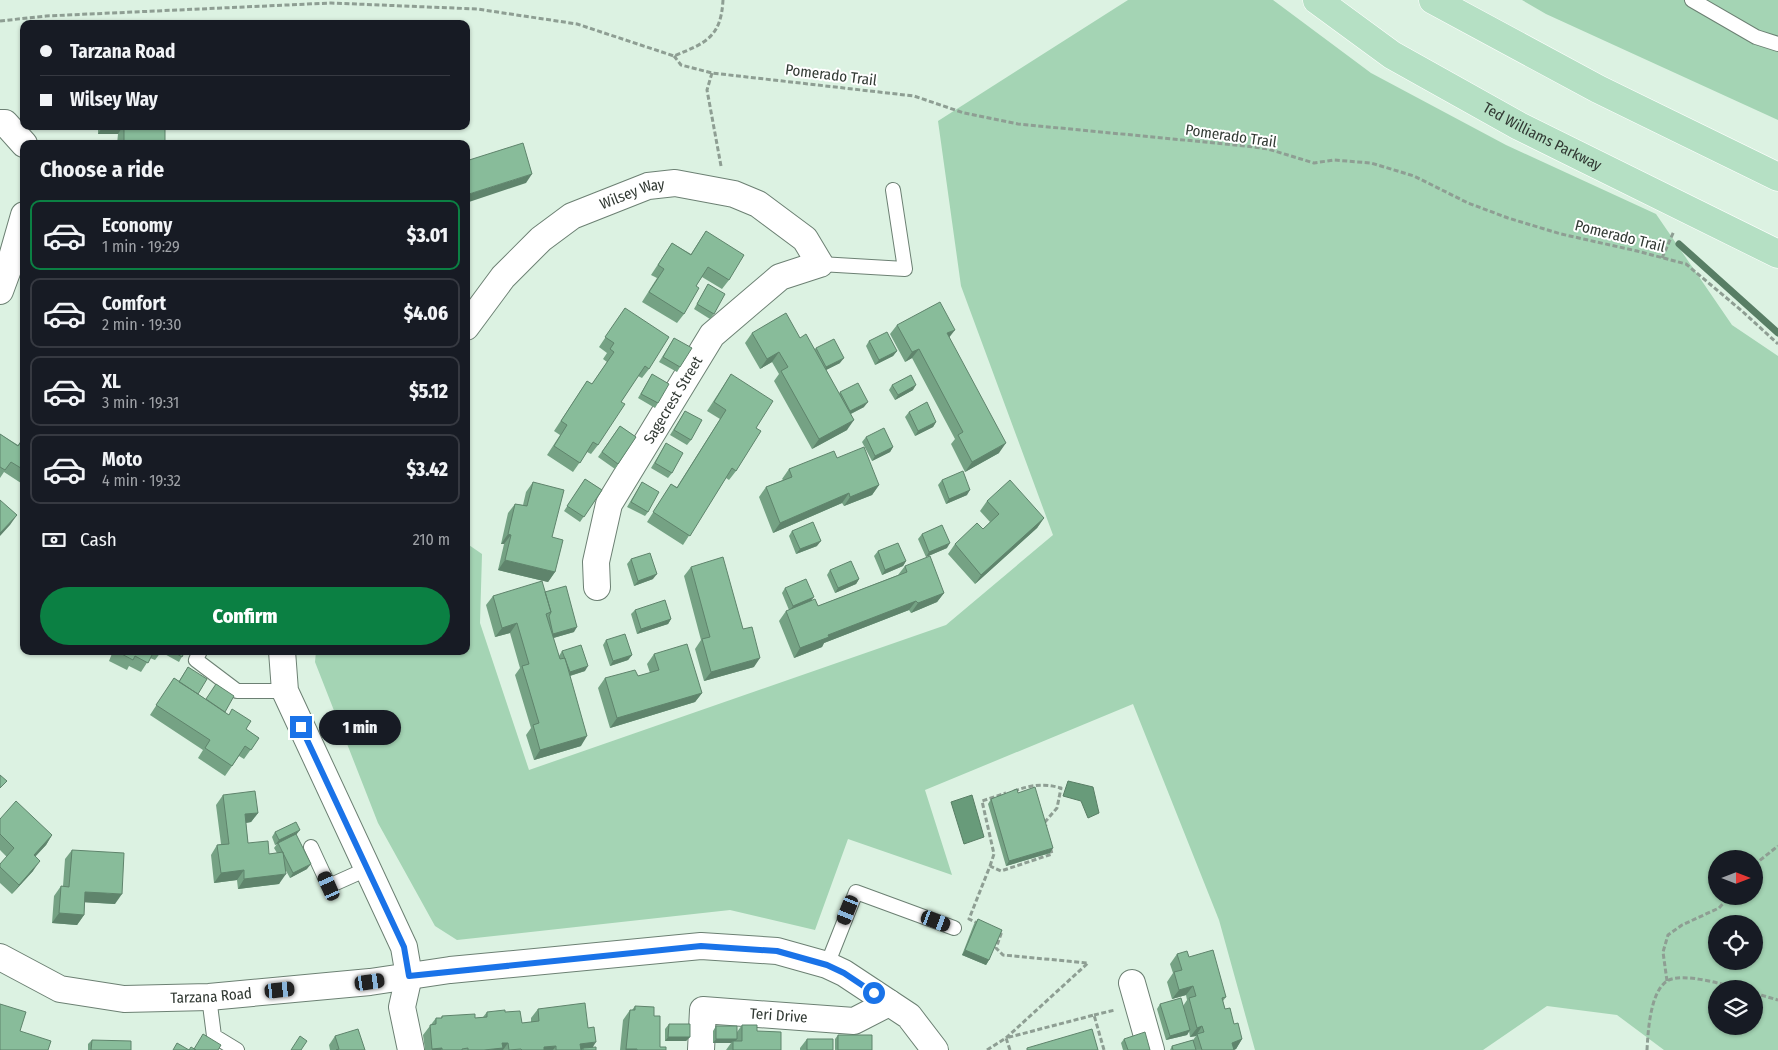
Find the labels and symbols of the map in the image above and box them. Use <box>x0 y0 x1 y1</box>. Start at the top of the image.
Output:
street label: Pomerado Trail <box>784 60 878 90</box>
street label: Ted Williams Parkway <box>1480 99 1605 174</box>
street label: Pomerado Trail <box>1184 121 1278 151</box>
street label: Wilsey Way <box>597 175 666 213</box>
street label: Pomerado Trail <box>1573 216 1667 256</box>
street label: Sagecrest Street <box>640 353 706 447</box>
callout: 1 min <box>318 710 401 744</box>
route end <box>290 716 312 738</box>
north arrow <box>1708 850 1762 905</box>
car <box>316 869 341 903</box>
car <box>835 893 860 927</box>
car <box>919 909 952 933</box>
car <box>354 972 385 992</box>
car <box>264 981 295 999</box>
route start <box>863 982 885 1004</box>
street label: Tarzana Road <box>170 984 253 1007</box>
street label: Teri Drive <box>749 1004 808 1027</box>

